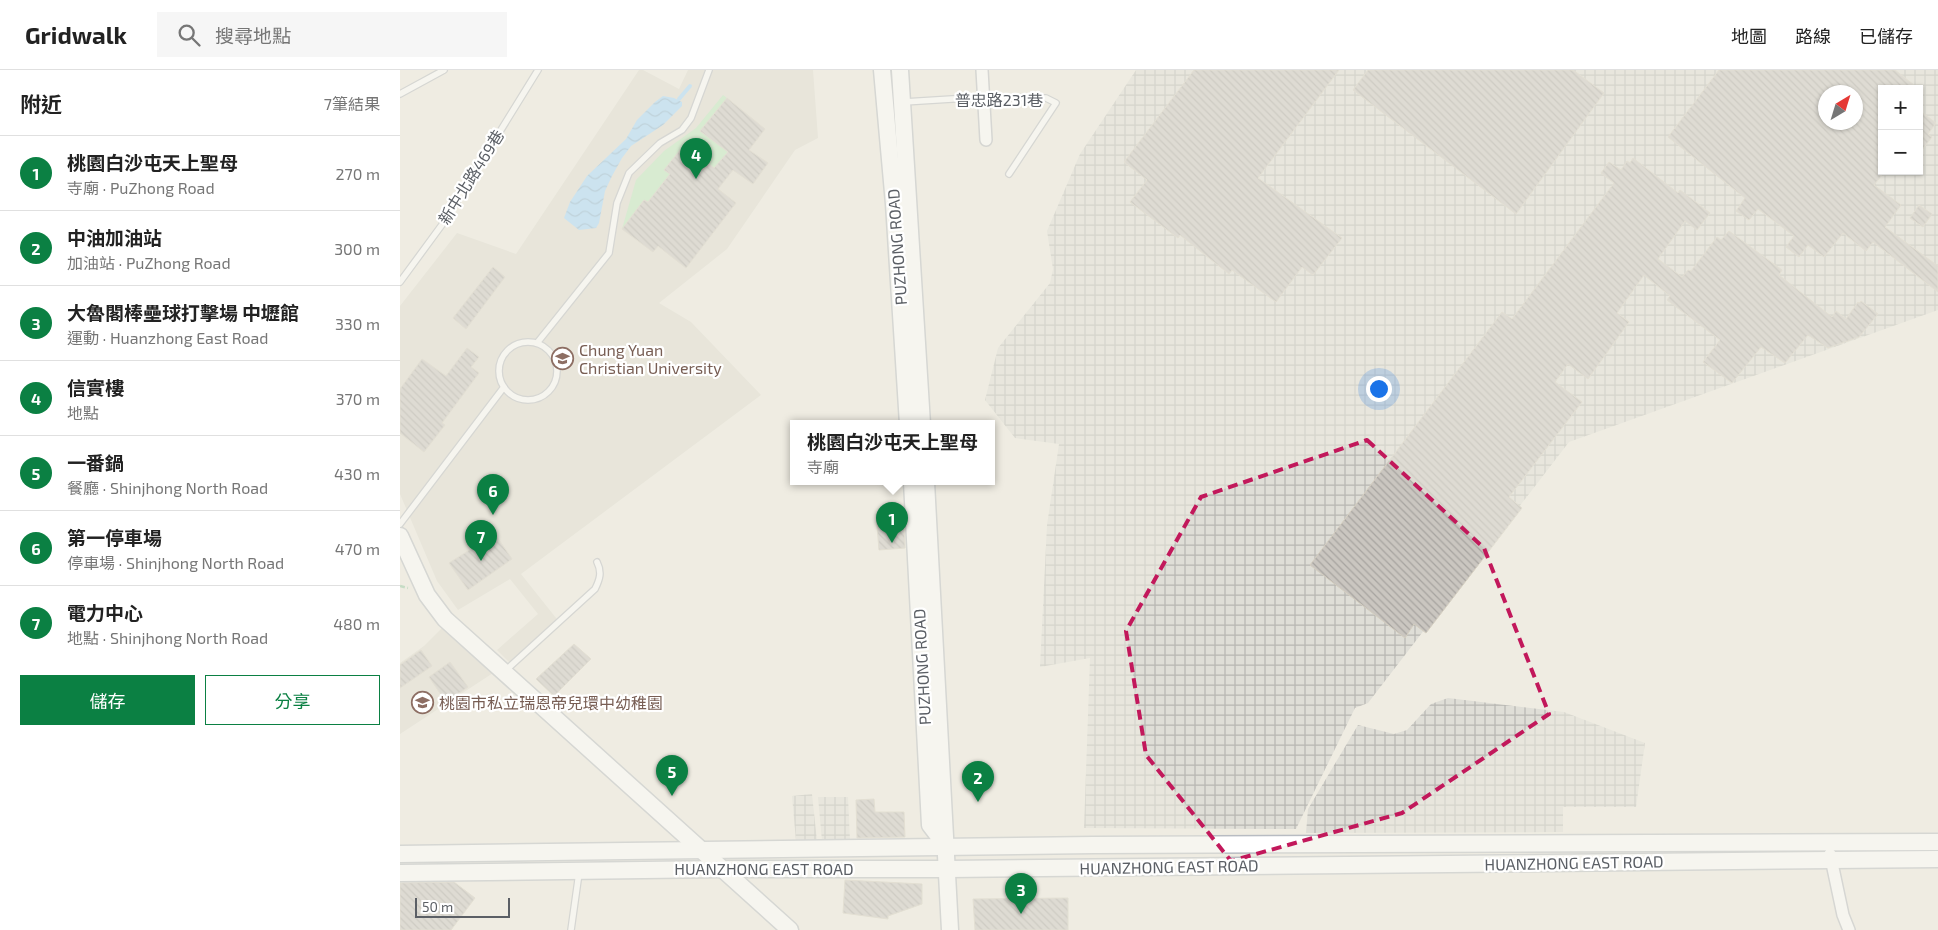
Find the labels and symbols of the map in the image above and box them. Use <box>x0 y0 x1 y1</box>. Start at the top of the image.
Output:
north arrow <box>1818 85 1863 130</box>
street label: 普忠路231巷 <box>955 90 1043 109</box>
street label: 新中北路469巷 <box>434 126 507 228</box>
pin: 4 <box>680 138 712 179</box>
street label: PUZHONG ROAD <box>883 188 910 306</box>
place label: Chung Yuan Christian University <box>579 340 722 377</box>
school or university icon: Chung Yuan Christian University <box>551 347 575 371</box>
your location <box>1366 376 1392 402</box>
pin: 6 <box>477 474 509 515</box>
pin: 1 <box>876 502 908 543</box>
pin: 7 <box>465 520 497 561</box>
street label: PUZHONG ROAD <box>909 608 934 726</box>
school or university icon: 桃園市私立瑞恩帝兒環中幼稚園 <box>411 691 435 715</box>
place label: 桃園市私立瑞恩帝兒環中幼稚園 <box>439 693 663 712</box>
pin: 5 <box>656 755 688 796</box>
pin: 2 <box>962 761 994 802</box>
street label: HUANZHONG EAST ROAD <box>1484 851 1664 874</box>
street label: HUANZHONG EAST ROAD <box>1079 855 1259 878</box>
street label: HUANZHONG EAST ROAD <box>674 859 854 878</box>
pin: 3 <box>1005 873 1037 914</box>
scale bar <box>415 895 510 918</box>

